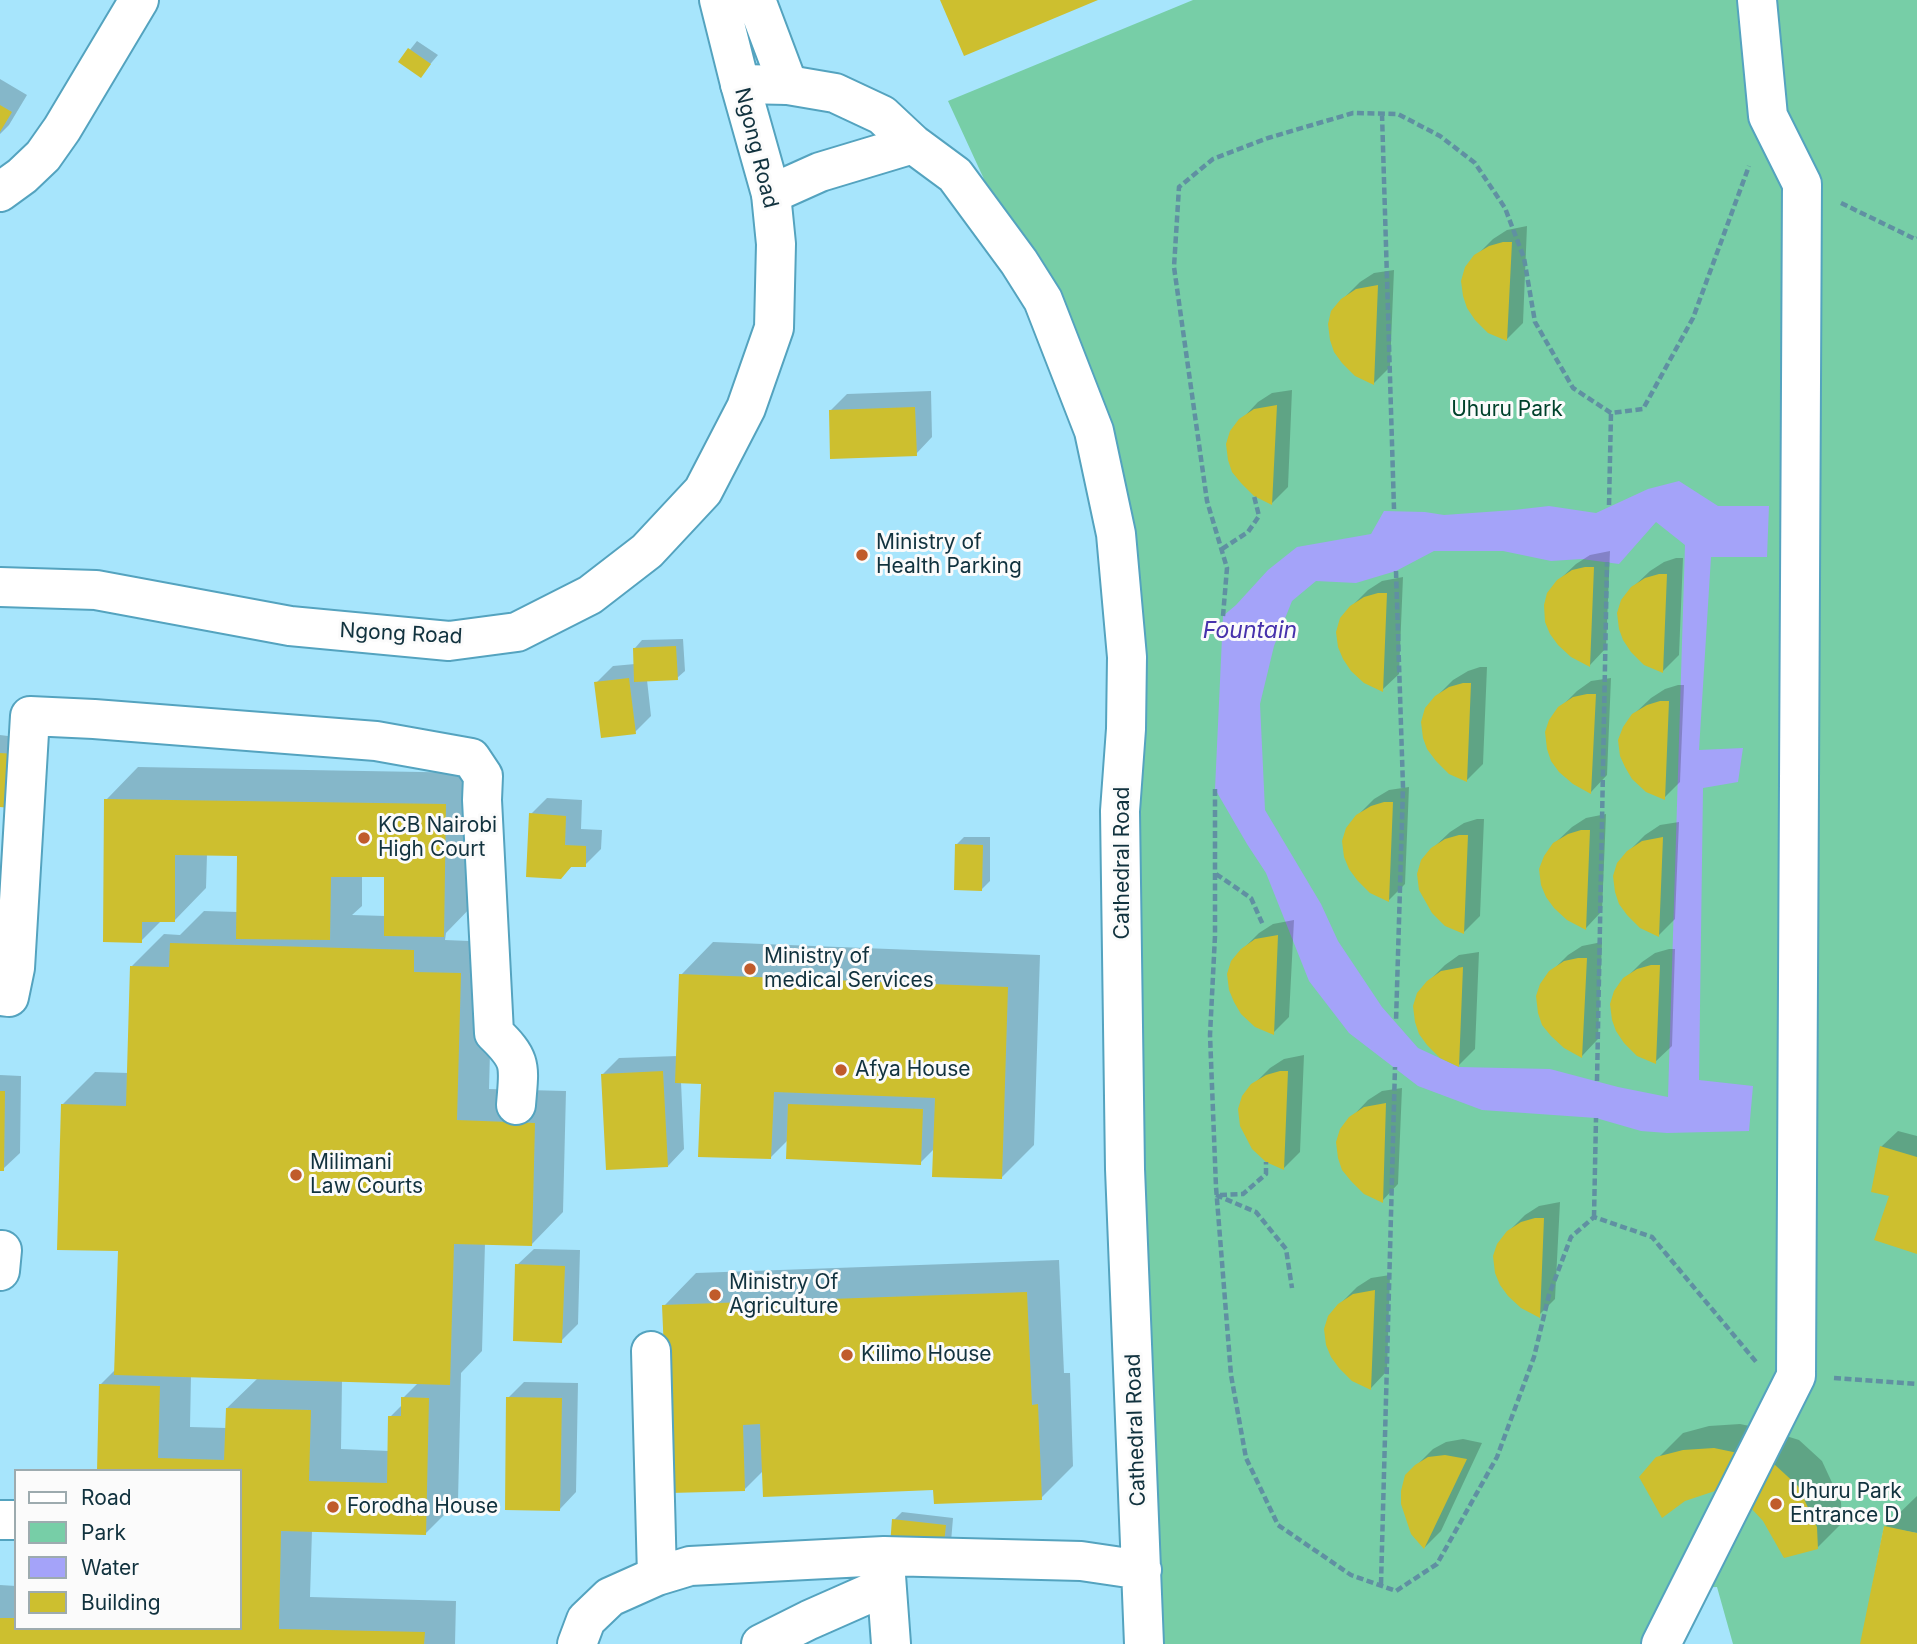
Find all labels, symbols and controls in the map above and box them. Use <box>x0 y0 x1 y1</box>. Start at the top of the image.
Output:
street label: Ngong Road <box>729 85 783 211</box>
park label: Uhuru Park <box>1451 397 1563 423</box>
place label: Ministry of Health Parking <box>876 530 1022 580</box>
marker: Ministry of Health Parking <box>854 547 870 563</box>
water label: Fountain <box>1203 617 1297 645</box>
street label: Ngong Road <box>339 618 463 650</box>
street label: Cathedral Road <box>1110 787 1136 939</box>
place label: KCB Nairobi High Court <box>378 813 497 863</box>
marker: KCB Nairobi High Court <box>356 830 372 846</box>
place label: Ministry of medical Services <box>764 944 934 994</box>
marker: Ministry of medical Services <box>742 961 758 977</box>
place label: Afya House <box>855 1057 971 1083</box>
marker: Afya House <box>833 1062 849 1078</box>
place label: Milimani Law Courts <box>310 1150 423 1200</box>
marker: Milimani Law Courts <box>288 1167 304 1183</box>
place label: Ministry Of Agriculture <box>729 1270 839 1320</box>
marker: Ministry Of Agriculture <box>707 1287 723 1303</box>
place label: Kilimo House <box>861 1342 992 1368</box>
marker: Kilimo House <box>839 1347 855 1363</box>
street label: Cathedral Road <box>1121 1353 1151 1507</box>
legend <box>14 1469 242 1630</box>
place label: Uhuru Park Entrance D <box>1790 1479 1902 1529</box>
text: Road <box>81 1485 132 1510</box>
place label: Forodha House <box>347 1494 498 1520</box>
marker: Uhuru Park Entrance D <box>1768 1496 1784 1512</box>
marker: Forodha House <box>325 1499 341 1515</box>
text: Park <box>81 1520 126 1545</box>
text: Water <box>81 1555 139 1580</box>
text: Building <box>81 1590 161 1615</box>

